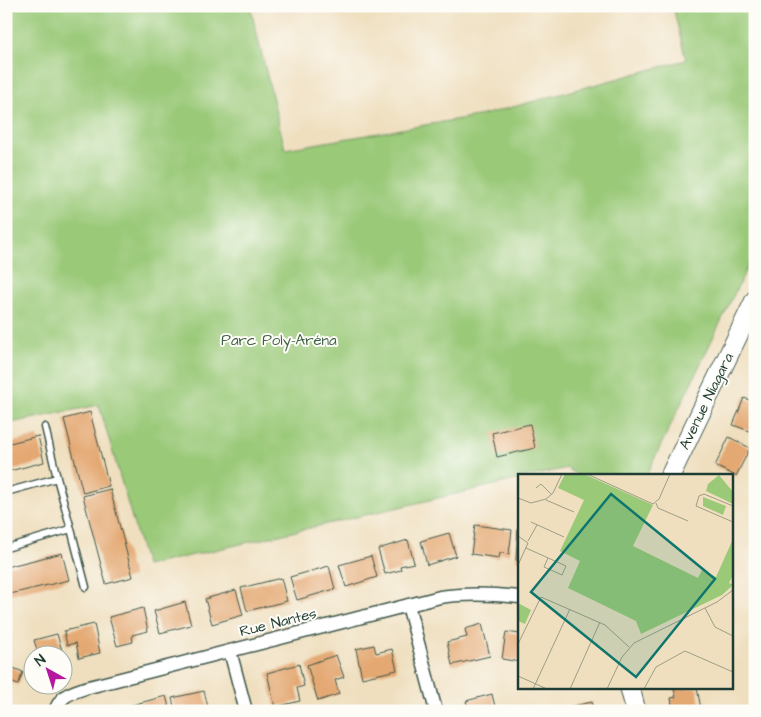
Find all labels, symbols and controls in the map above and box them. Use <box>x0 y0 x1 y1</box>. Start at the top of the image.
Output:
park label: Parc Poly-Aréna <box>221 330 337 352</box>
street label: Avenue Niagara <box>674 349 740 454</box>
inset map <box>518 474 734 690</box>
street label: Rue Nantes <box>237 603 319 642</box>
north arrow <box>22 644 72 694</box>
text: N <box>31 650 50 671</box>

